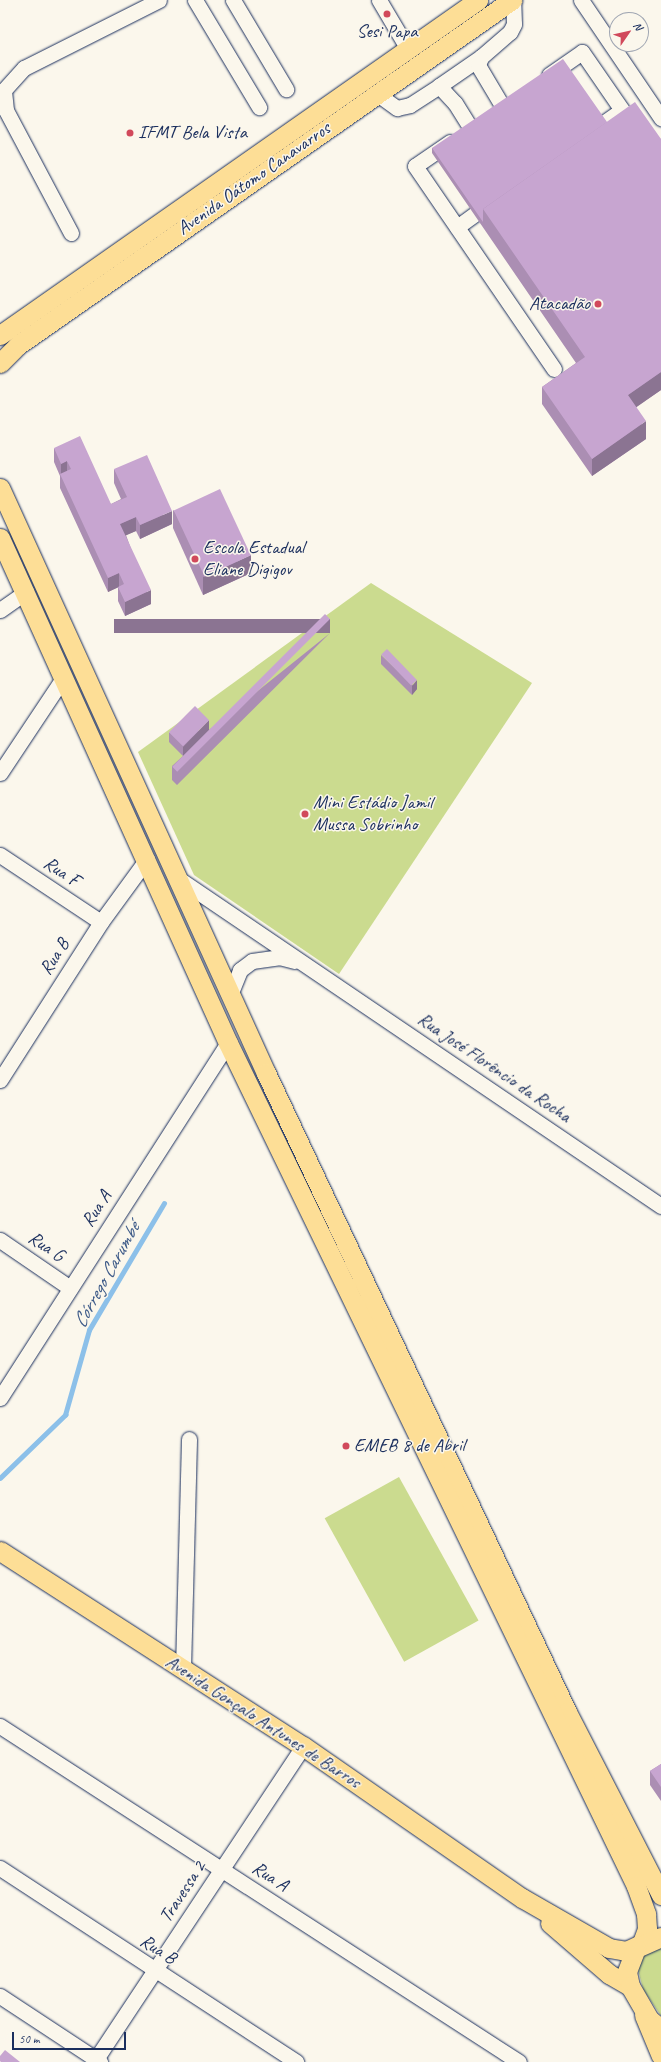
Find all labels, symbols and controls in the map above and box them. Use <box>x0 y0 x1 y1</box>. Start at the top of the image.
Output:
marker: Sesi Papa <box>382 9 392 19</box>
north arrow <box>609 12 649 52</box>
text: N <box>630 19 646 33</box>
place label: Sesi Papa <box>357 21 417 43</box>
street label: Avenida Oátomo Canavarros <box>173 117 335 241</box>
place label: IFMT Bela Vista <box>138 122 246 144</box>
marker: IFMT Bela Vista <box>125 128 135 138</box>
place label: Atacadão <box>529 293 590 315</box>
marker: Atacadão <box>593 299 603 309</box>
place label: Escola Estadual Eliane Digigov <box>203 537 305 581</box>
marker: Escola Estadual Eliane Digigov <box>190 554 200 564</box>
place label: Mini Estádio Jamil Mussa Sobrinho <box>313 792 432 836</box>
marker: Mini Estádio Jamil Mussa Sobrinho <box>300 809 310 819</box>
street label: Rua F <box>39 852 83 892</box>
street label: Rua B <box>35 935 75 979</box>
street label: Rua José Florêncio da Rocha <box>413 1008 575 1128</box>
street label: Rua A <box>77 1187 117 1231</box>
water label: Córrego Carumbé <box>67 1218 145 1332</box>
street label: Rua G <box>24 1227 68 1267</box>
place label: EMEB 8 de Abril <box>354 1435 465 1457</box>
marker: EMEB 8 de Abril <box>341 1441 351 1451</box>
street label: Avenida Gonçalo Antunes de Barros <box>161 1650 365 1794</box>
street label: Travessa 2 <box>155 1857 211 1927</box>
street label: Rua A <box>248 1857 292 1897</box>
street label: Rua B <box>136 1930 180 1970</box>
scale bar <box>14 2024 128 2050</box>
text: 50 m <box>19 2031 39 2047</box>

